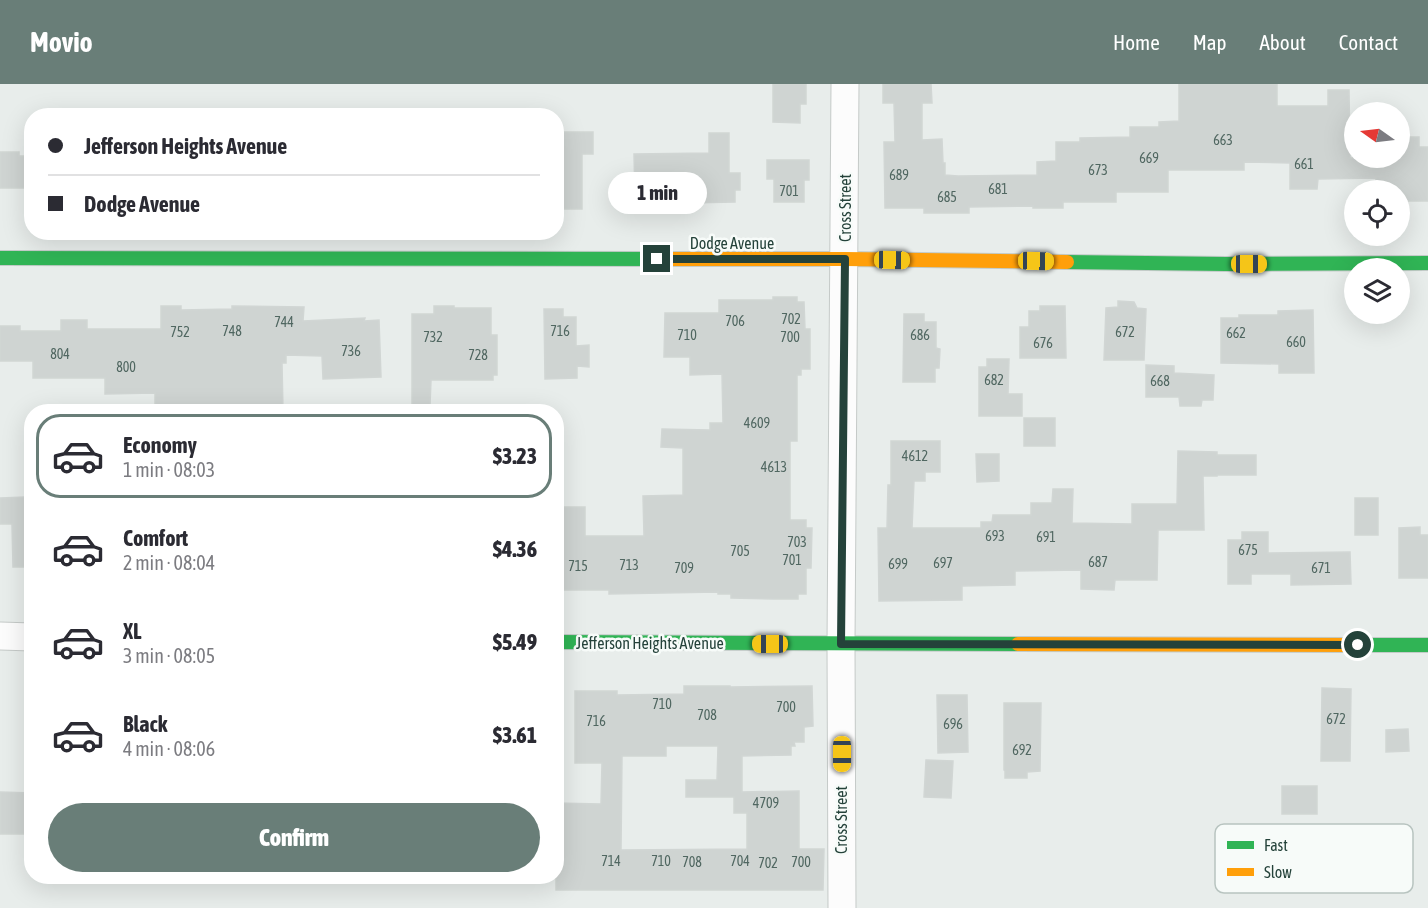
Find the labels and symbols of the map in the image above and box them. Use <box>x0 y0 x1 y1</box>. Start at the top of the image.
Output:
north arrow <box>1344 102 1410 168</box>
house number: 663 <box>1213 132 1233 148</box>
house number: 669 <box>1139 150 1159 166</box>
house number: 661 <box>1294 156 1314 172</box>
house number: 673 <box>1088 162 1108 178</box>
house number: 689 <box>889 167 909 183</box>
callout: 1 min <box>608 172 706 214</box>
street label: Cross Street <box>836 174 854 242</box>
house number: 681 <box>988 181 1008 197</box>
house number: 701 <box>779 183 799 199</box>
house number: 685 <box>937 189 957 205</box>
street label: Dodge Avenue <box>690 234 774 253</box>
route end <box>643 245 670 272</box>
car <box>874 251 910 269</box>
car <box>1018 252 1054 270</box>
car <box>1231 255 1267 273</box>
house number: 702 <box>781 311 801 327</box>
house number: 706 <box>725 313 745 329</box>
house number: 744 <box>274 314 294 330</box>
house number: 748 <box>222 323 242 339</box>
house number: 716 <box>550 323 570 339</box>
house number: 752 <box>170 324 190 340</box>
house number: 672 <box>1115 324 1135 340</box>
house number: 662 <box>1226 325 1246 341</box>
house number: 710 <box>677 327 697 343</box>
house number: 686 <box>910 327 930 343</box>
house number: 732 <box>423 329 443 345</box>
house number: 700 <box>780 329 800 345</box>
house number: 660 <box>1286 334 1306 350</box>
house number: 676 <box>1033 335 1053 351</box>
house number: 736 <box>341 343 361 359</box>
house number: 804 <box>50 346 70 362</box>
house number: 728 <box>468 347 488 363</box>
house number: 800 <box>116 359 136 375</box>
house number: 682 <box>984 372 1004 388</box>
house number: 668 <box>1150 373 1170 389</box>
house number: 4609 <box>744 415 770 431</box>
house number: 4612 <box>902 448 928 464</box>
house number: 4613 <box>761 459 787 475</box>
house number: 693 <box>985 528 1005 544</box>
house number: 691 <box>1036 529 1056 545</box>
house number: 703 <box>787 534 807 550</box>
house number: 675 <box>1238 542 1258 558</box>
house number: 705 <box>730 543 750 559</box>
house number: 701 <box>782 552 802 568</box>
house number: 687 <box>1088 554 1108 570</box>
house number: 697 <box>933 555 953 571</box>
house number: 699 <box>888 556 908 572</box>
house number: 713 <box>619 557 639 573</box>
house number: 715 <box>568 558 588 574</box>
house number: 709 <box>674 560 694 576</box>
house number: 671 <box>1311 560 1331 576</box>
route start <box>1344 631 1371 658</box>
street label: Jefferson Heights Avenue <box>576 634 724 653</box>
car <box>752 635 788 653</box>
house number: 710 <box>652 696 672 712</box>
house number: 700 <box>776 699 796 715</box>
house number: 708 <box>697 707 717 723</box>
house number: 672 <box>1326 711 1346 727</box>
house number: 716 <box>586 713 606 729</box>
house number: 696 <box>943 716 963 732</box>
car <box>833 736 851 772</box>
house number: 692 <box>1012 742 1032 758</box>
street label: Cross Street <box>832 786 850 854</box>
house number: 4709 <box>753 795 779 811</box>
legend <box>1215 824 1413 893</box>
text: Fast <box>1264 836 1288 854</box>
house number: 714 <box>601 853 621 869</box>
house number: 710 <box>651 853 671 869</box>
house number: 704 <box>730 853 750 869</box>
house number: 708 <box>682 854 702 870</box>
house number: 700 <box>791 854 811 870</box>
house number: 702 <box>758 855 778 871</box>
text: Slow <box>1264 863 1292 881</box>

